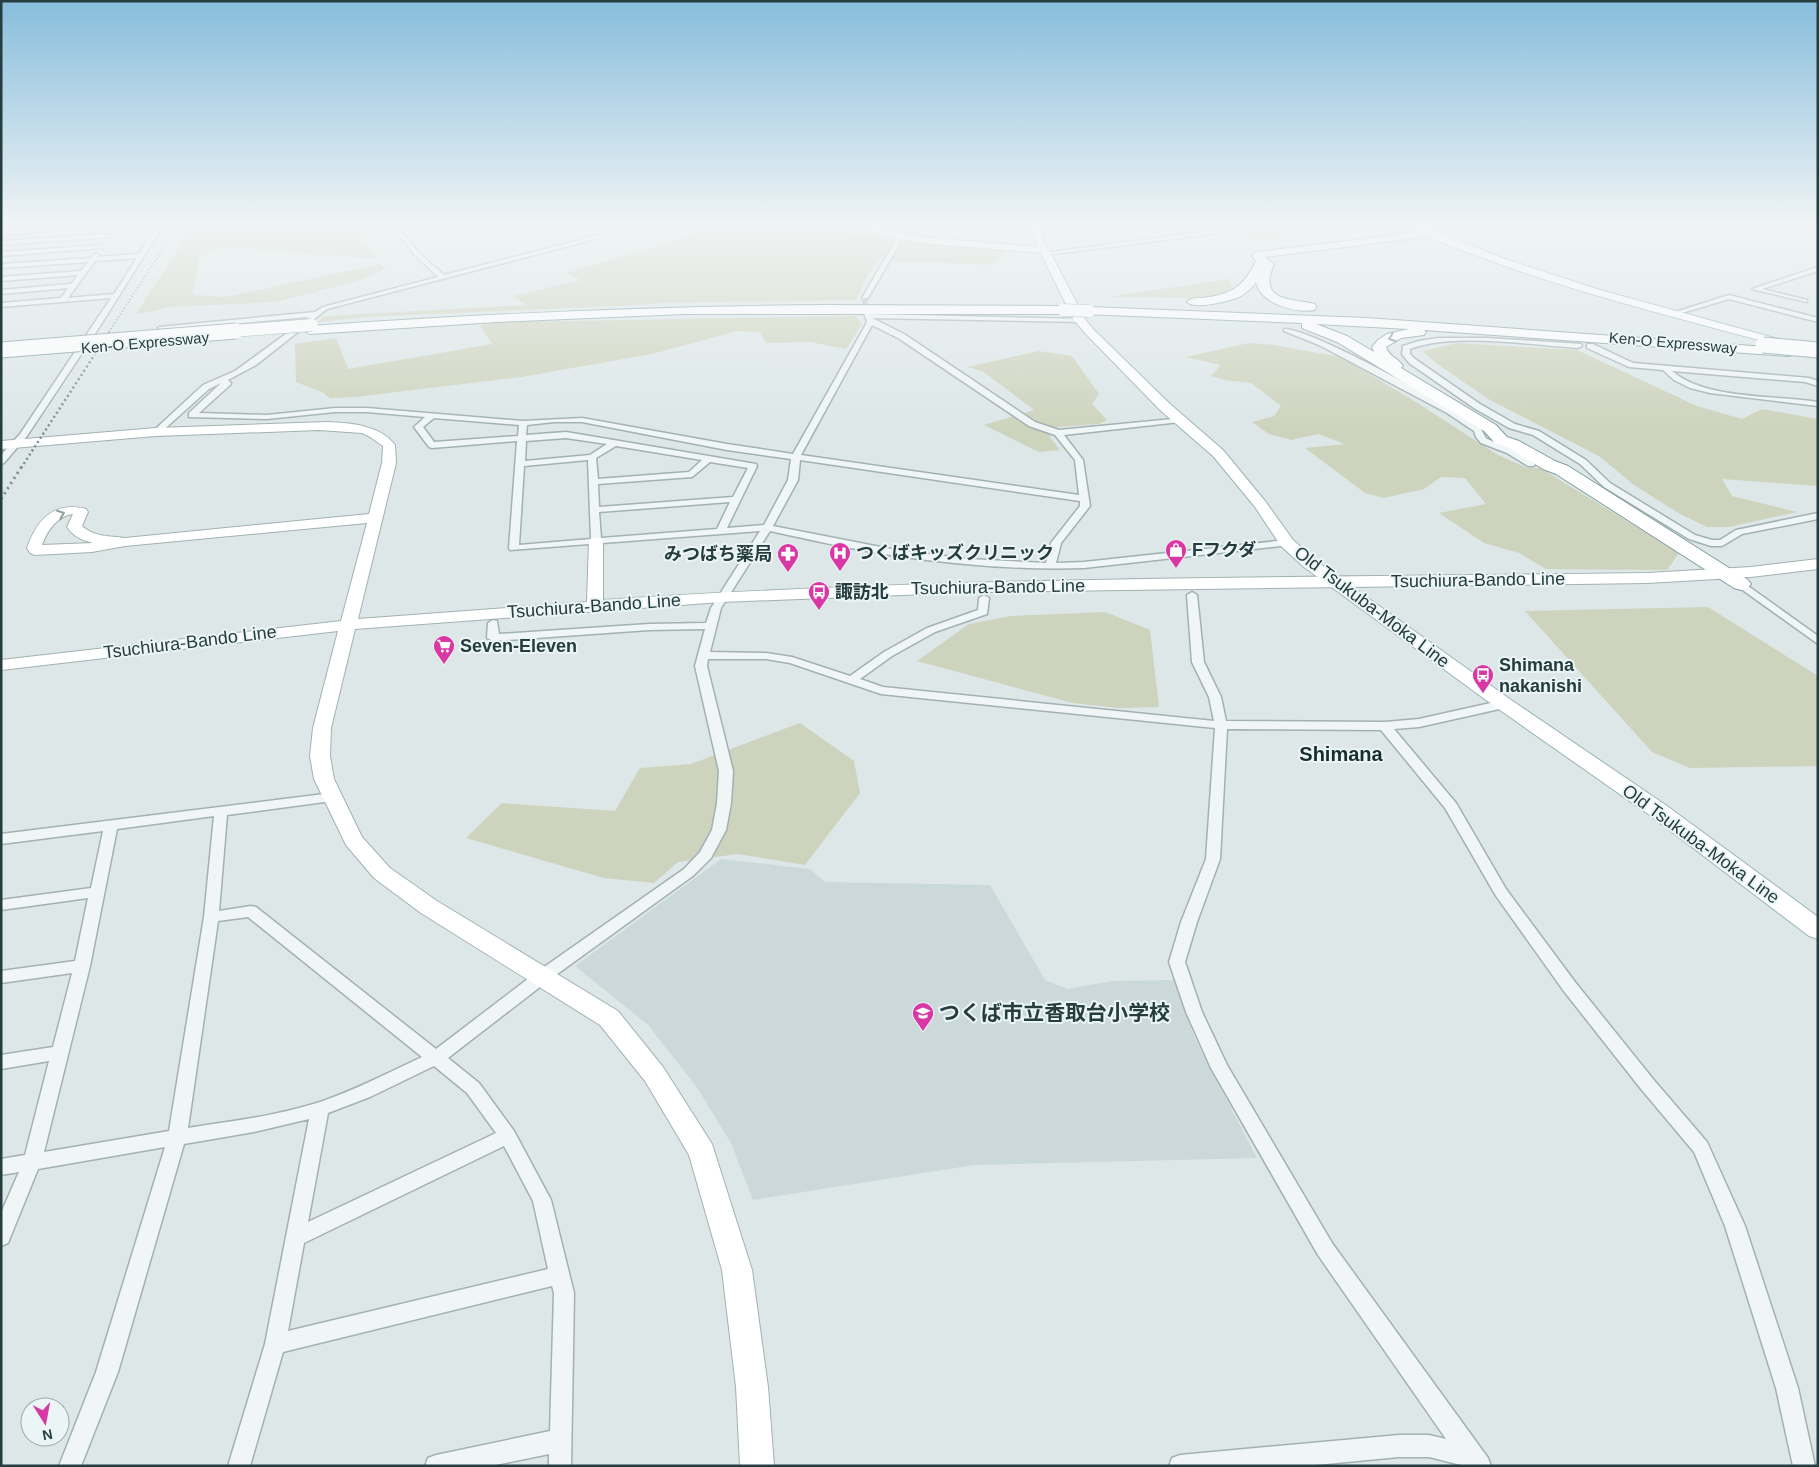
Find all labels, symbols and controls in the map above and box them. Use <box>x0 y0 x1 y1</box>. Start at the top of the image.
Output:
street label: Ken-O Expressway <box>80 328 210 357</box>
street label: Ken-O Expressway <box>1608 328 1738 357</box>
one-way arrow <box>1389 332 1397 342</box>
one-way arrow <box>56 510 65 520</box>
shop icon: Fフクダ <box>1164 538 1188 569</box>
place label: Fフクダ <box>1192 540 1256 560</box>
hospital icon: つくばキッズクリニック <box>828 541 852 572</box>
pharmacy icon: みつばち薬局 <box>776 542 800 573</box>
street label: Old Tsukuba-Moka Line <box>1291 542 1453 672</box>
place label: つくばキッズクリニック <box>856 543 1054 563</box>
place label: みつばち薬局 <box>664 544 772 564</box>
street label: Tsuchiura-Bando Line <box>1391 568 1565 592</box>
street label: Tsuchiura-Bando Line <box>911 575 1085 599</box>
bus stop icon: 諏訪北 <box>807 580 831 611</box>
place label: 諏訪北 <box>835 582 889 602</box>
street label: Tsuchiura-Bando Line <box>506 590 682 622</box>
street label: Tsuchiura-Bando Line <box>102 621 278 663</box>
supermarket icon: Seven-Eleven <box>432 634 456 665</box>
place label: Seven-Eleven <box>460 636 577 656</box>
place label: Shimana nakanishi <box>1499 655 1582 696</box>
bus stop icon: Shimana nakanishi <box>1471 663 1495 694</box>
district label: Shimana <box>1299 743 1384 765</box>
street label: Old Tsukuba-Moka Line <box>1619 780 1783 908</box>
school or university icon: つくば市立香取台小学校 <box>911 1001 935 1032</box>
place label: つくば市立香取台小学校 <box>939 1001 1170 1024</box>
north arrow <box>20 1397 70 1447</box>
text: N <box>41 1426 54 1444</box>

